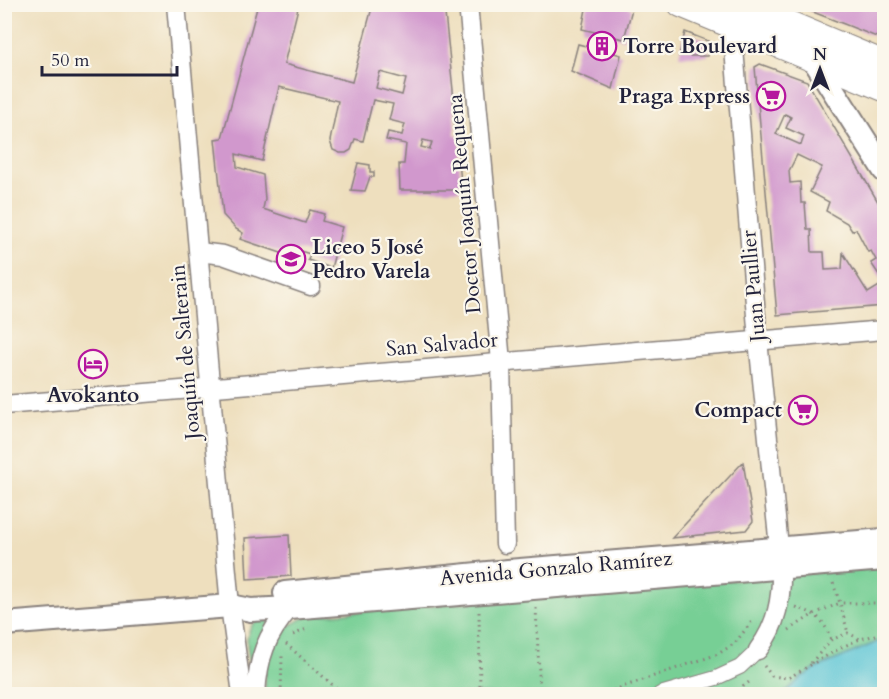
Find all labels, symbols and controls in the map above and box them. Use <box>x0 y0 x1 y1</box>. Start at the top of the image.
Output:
building icon: Torre Boulevard <box>586 30 618 62</box>
place label: Torre Boulevard <box>623 32 777 61</box>
scale bar <box>42 39 177 77</box>
north arrow <box>790 39 850 99</box>
text: N <box>813 44 827 66</box>
text: 50 m <box>51 48 90 73</box>
supermarket icon: Praga Express <box>755 80 787 112</box>
place label: Praga Express <box>619 82 750 111</box>
street label: Doctor Joaquín Requena <box>440 93 489 315</box>
street label: Juan Paullier <box>734 229 773 346</box>
place label: Liceo 5 José Pedro Varela <box>312 233 431 286</box>
school or university icon: Liceo 5 José Pedro Varela <box>275 243 307 275</box>
street label: Joaquín de Salterain <box>163 263 208 444</box>
street label: San Salvador <box>385 325 499 364</box>
hotel icon: Avokanto <box>77 348 109 380</box>
place label: Avokanto <box>47 381 139 410</box>
supermarket icon: Compact <box>787 394 819 426</box>
place label: Compact <box>694 396 783 425</box>
street label: Avenida Gonzalo Ramírez <box>439 544 674 593</box>

